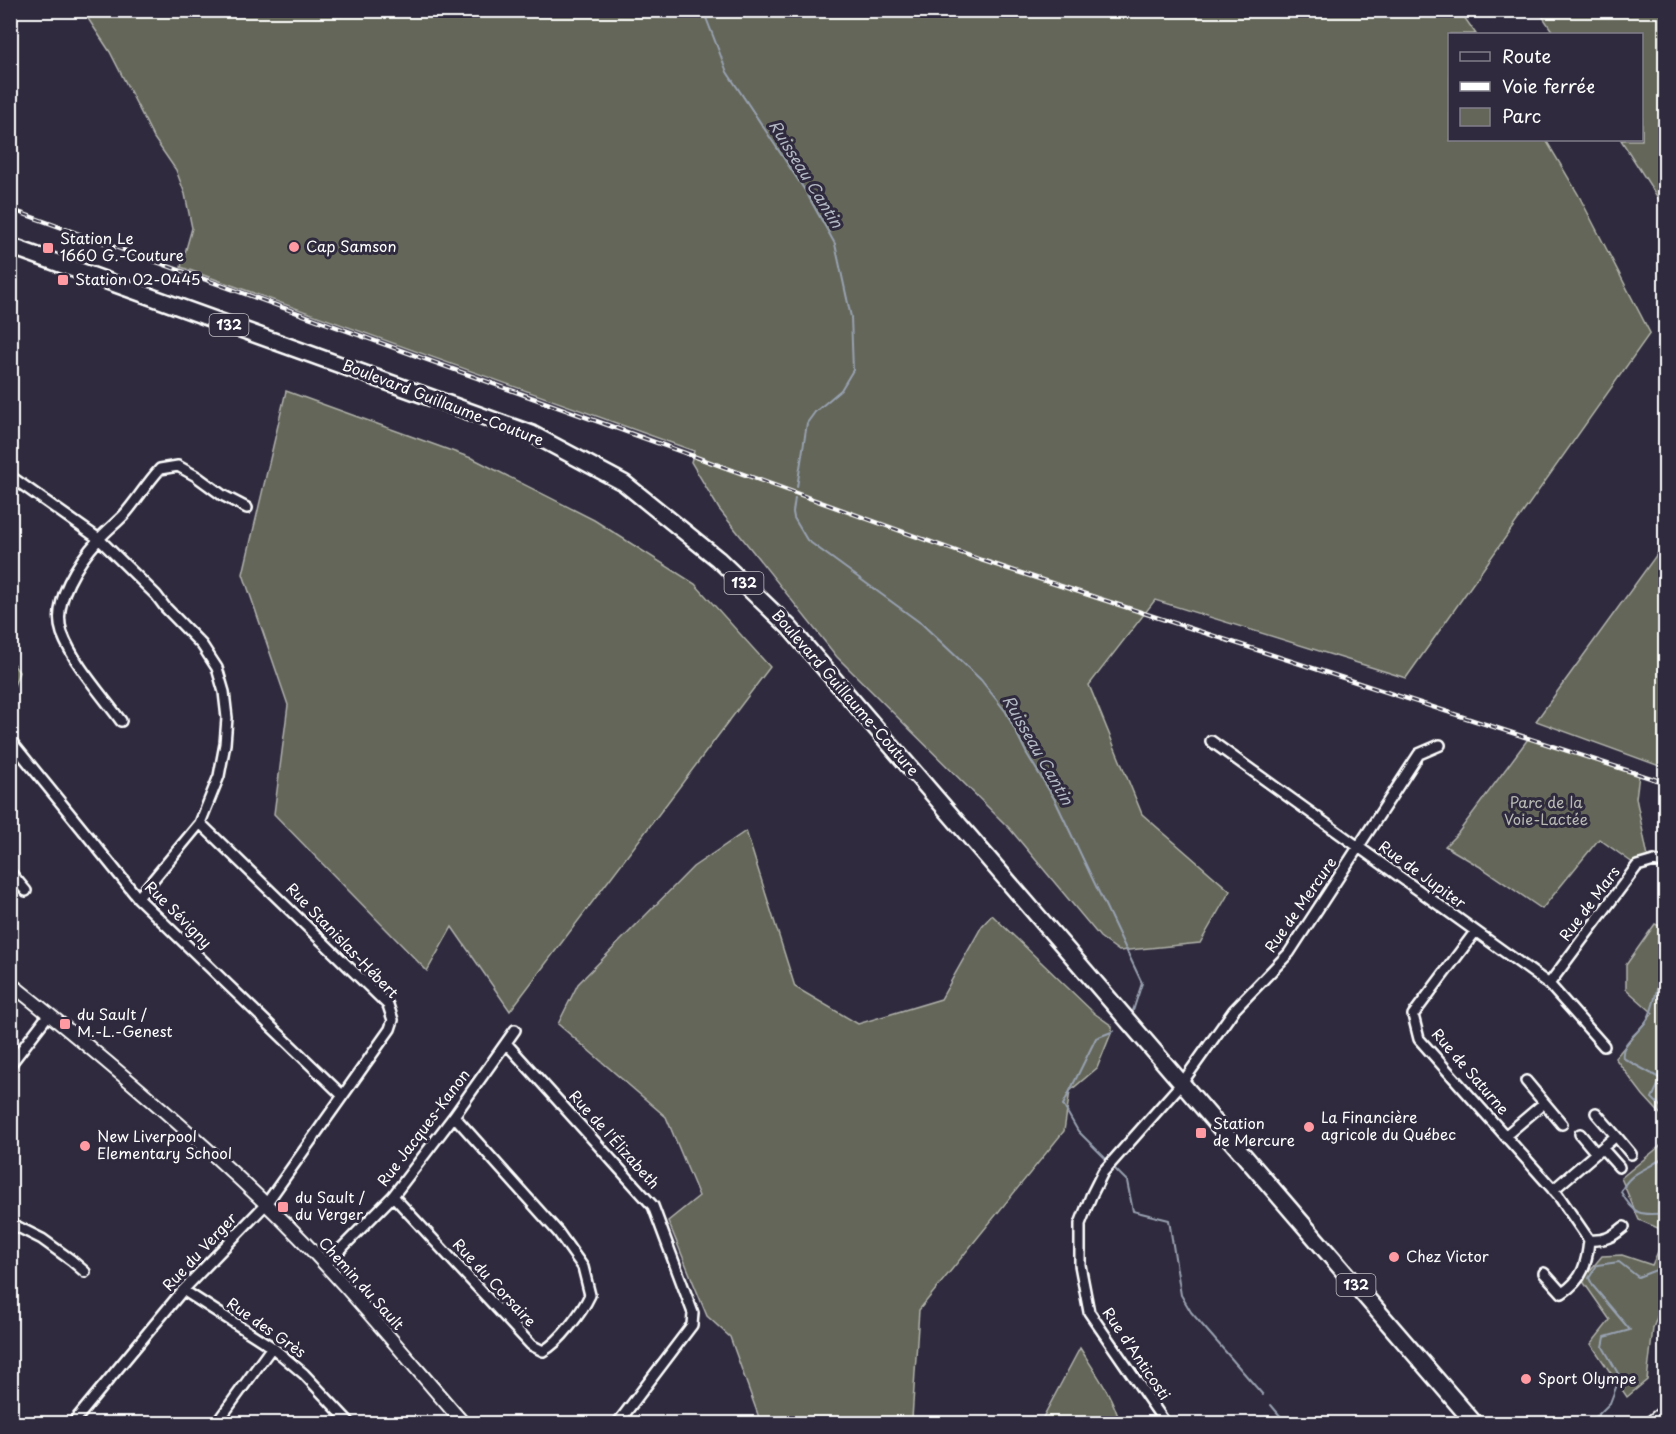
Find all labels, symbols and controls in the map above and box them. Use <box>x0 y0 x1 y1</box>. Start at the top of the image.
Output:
legend <box>1448 33 1643 141</box>
text: Route <box>1502 42 1552 69</box>
text: Voie ferrée <box>1502 72 1595 99</box>
text: Parc <box>1502 102 1541 129</box>
water label: Ruisseau Cantin <box>764 115 850 233</box>
place label: Station Le 1660 G.-Couture <box>60 226 184 266</box>
place label: Cap Samson <box>306 234 396 257</box>
marker: Cap Samson <box>287 240 301 254</box>
marker: Station Le 1660 G.-Couture <box>41 241 55 255</box>
place label: Station 02-0445 <box>75 267 200 290</box>
marker: Station 02-0445 <box>56 273 70 287</box>
road number: 132 <box>210 314 248 336</box>
street label: Boulevard Guillaume-Couture <box>339 352 548 451</box>
road number: 132 <box>724 572 764 594</box>
street label: Boulevard Guillaume-Couture <box>767 604 925 780</box>
water label: Ruisseau Cantin <box>998 690 1081 810</box>
park label: Parc de la Voie-Lactée <box>1504 790 1588 830</box>
street label: Rue de Jupiter <box>1375 834 1471 913</box>
street label: Rue de Mercure <box>1258 852 1341 957</box>
street label: Rue de Mars <box>1553 861 1625 945</box>
street label: Rue Sévigny <box>140 875 218 953</box>
street label: Rue Stanislas-Hébert <box>282 877 404 1003</box>
place label: du Sault / M.-L.-Genest <box>77 1002 173 1042</box>
marker: du Sault / M.-L.-Genest <box>58 1017 72 1031</box>
street label: Rue de Saturne <box>1427 1023 1515 1119</box>
street label: Rue Jacques-Kanon <box>371 1064 475 1191</box>
street label: Rue de l'Élizabeth <box>564 1085 666 1193</box>
place label: La Financière agricole du Québec <box>1321 1105 1456 1145</box>
place label: Station de Mercure <box>1213 1111 1295 1151</box>
marker: La Financière agricole du Québec <box>1302 1120 1316 1134</box>
place label: New Liverpool Elementary School <box>97 1124 232 1164</box>
marker: Station de Mercure <box>1194 1126 1208 1140</box>
marker: New Liverpool Elementary School <box>78 1139 92 1153</box>
place label: du Sault / du Verger <box>295 1185 366 1225</box>
marker: du Sault / du Verger <box>276 1200 290 1214</box>
street label: Rue du Verger <box>156 1206 242 1295</box>
street label: Chemin du Sault <box>314 1231 410 1335</box>
street label: Rue du Corsaire <box>448 1233 542 1331</box>
place label: Chez Victor <box>1406 1244 1489 1267</box>
marker: Chez Victor <box>1387 1250 1401 1264</box>
road number: 132 <box>1336 1274 1376 1296</box>
street label: Rue des Grès <box>223 1291 311 1363</box>
street label: Rue d'Anticosti <box>1098 1302 1177 1404</box>
place label: Sport Olympe <box>1538 1366 1636 1389</box>
marker: Sport Olympe <box>1519 1372 1533 1386</box>

